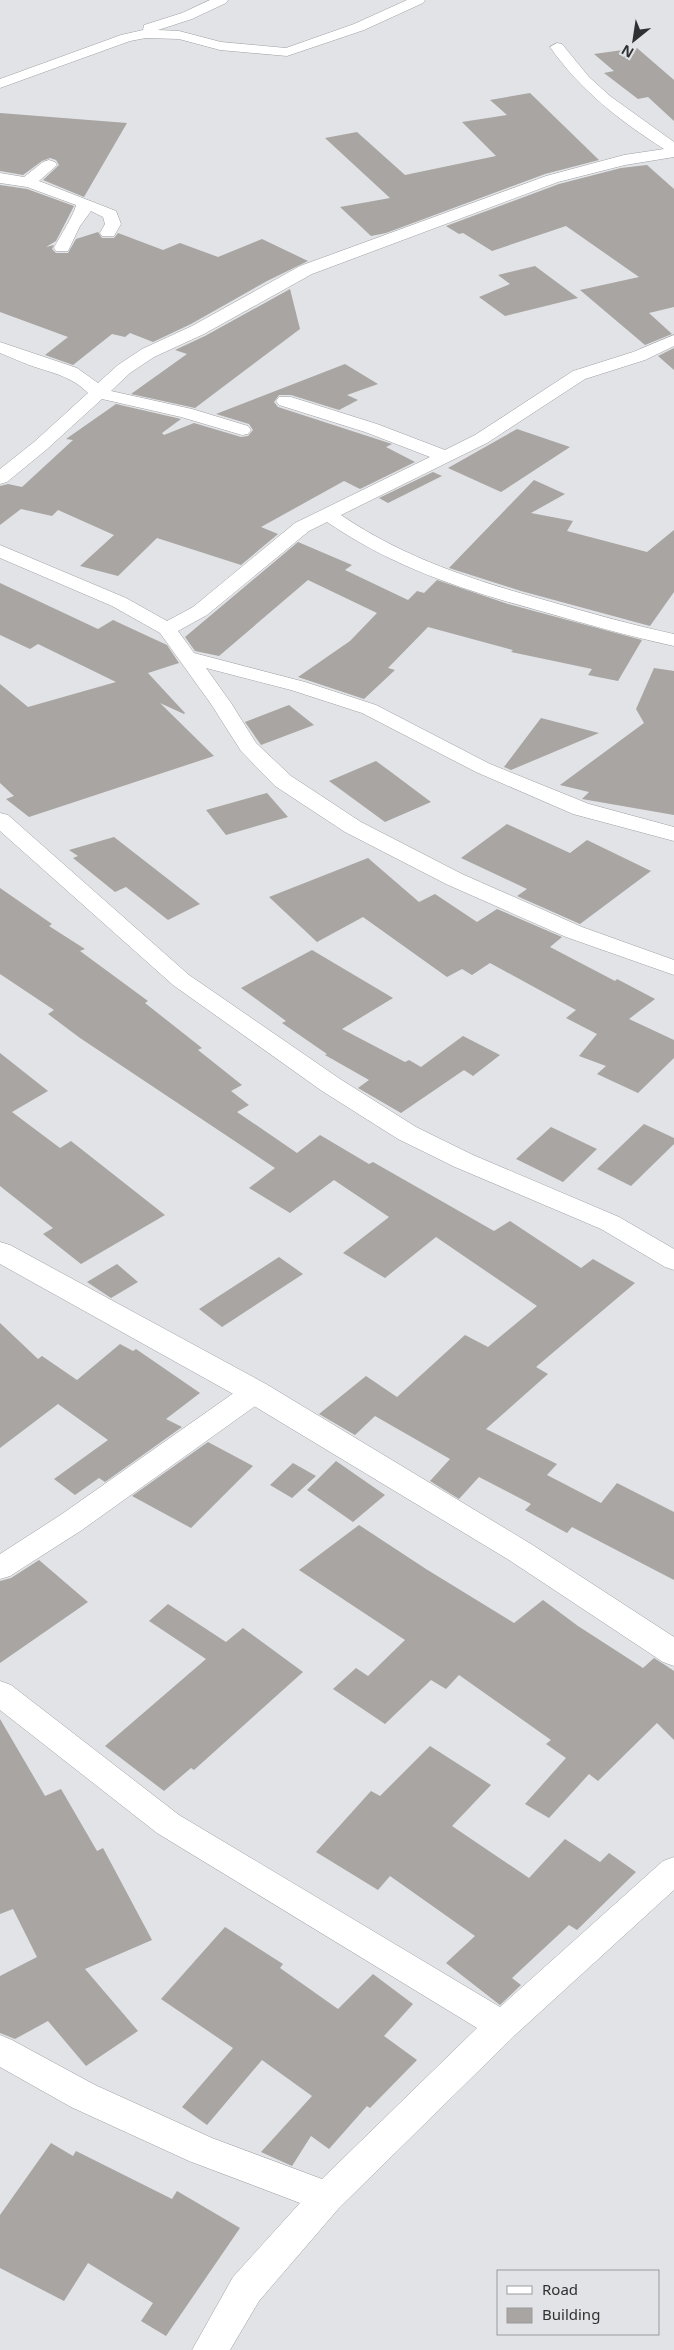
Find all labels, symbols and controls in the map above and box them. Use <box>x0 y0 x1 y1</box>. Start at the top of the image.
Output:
north arrow <box>609 15 659 65</box>
text: N <box>618 41 637 63</box>
legend <box>497 2270 659 2335</box>
text: Road <box>542 2279 578 2299</box>
text: Building <box>542 2304 600 2324</box>

